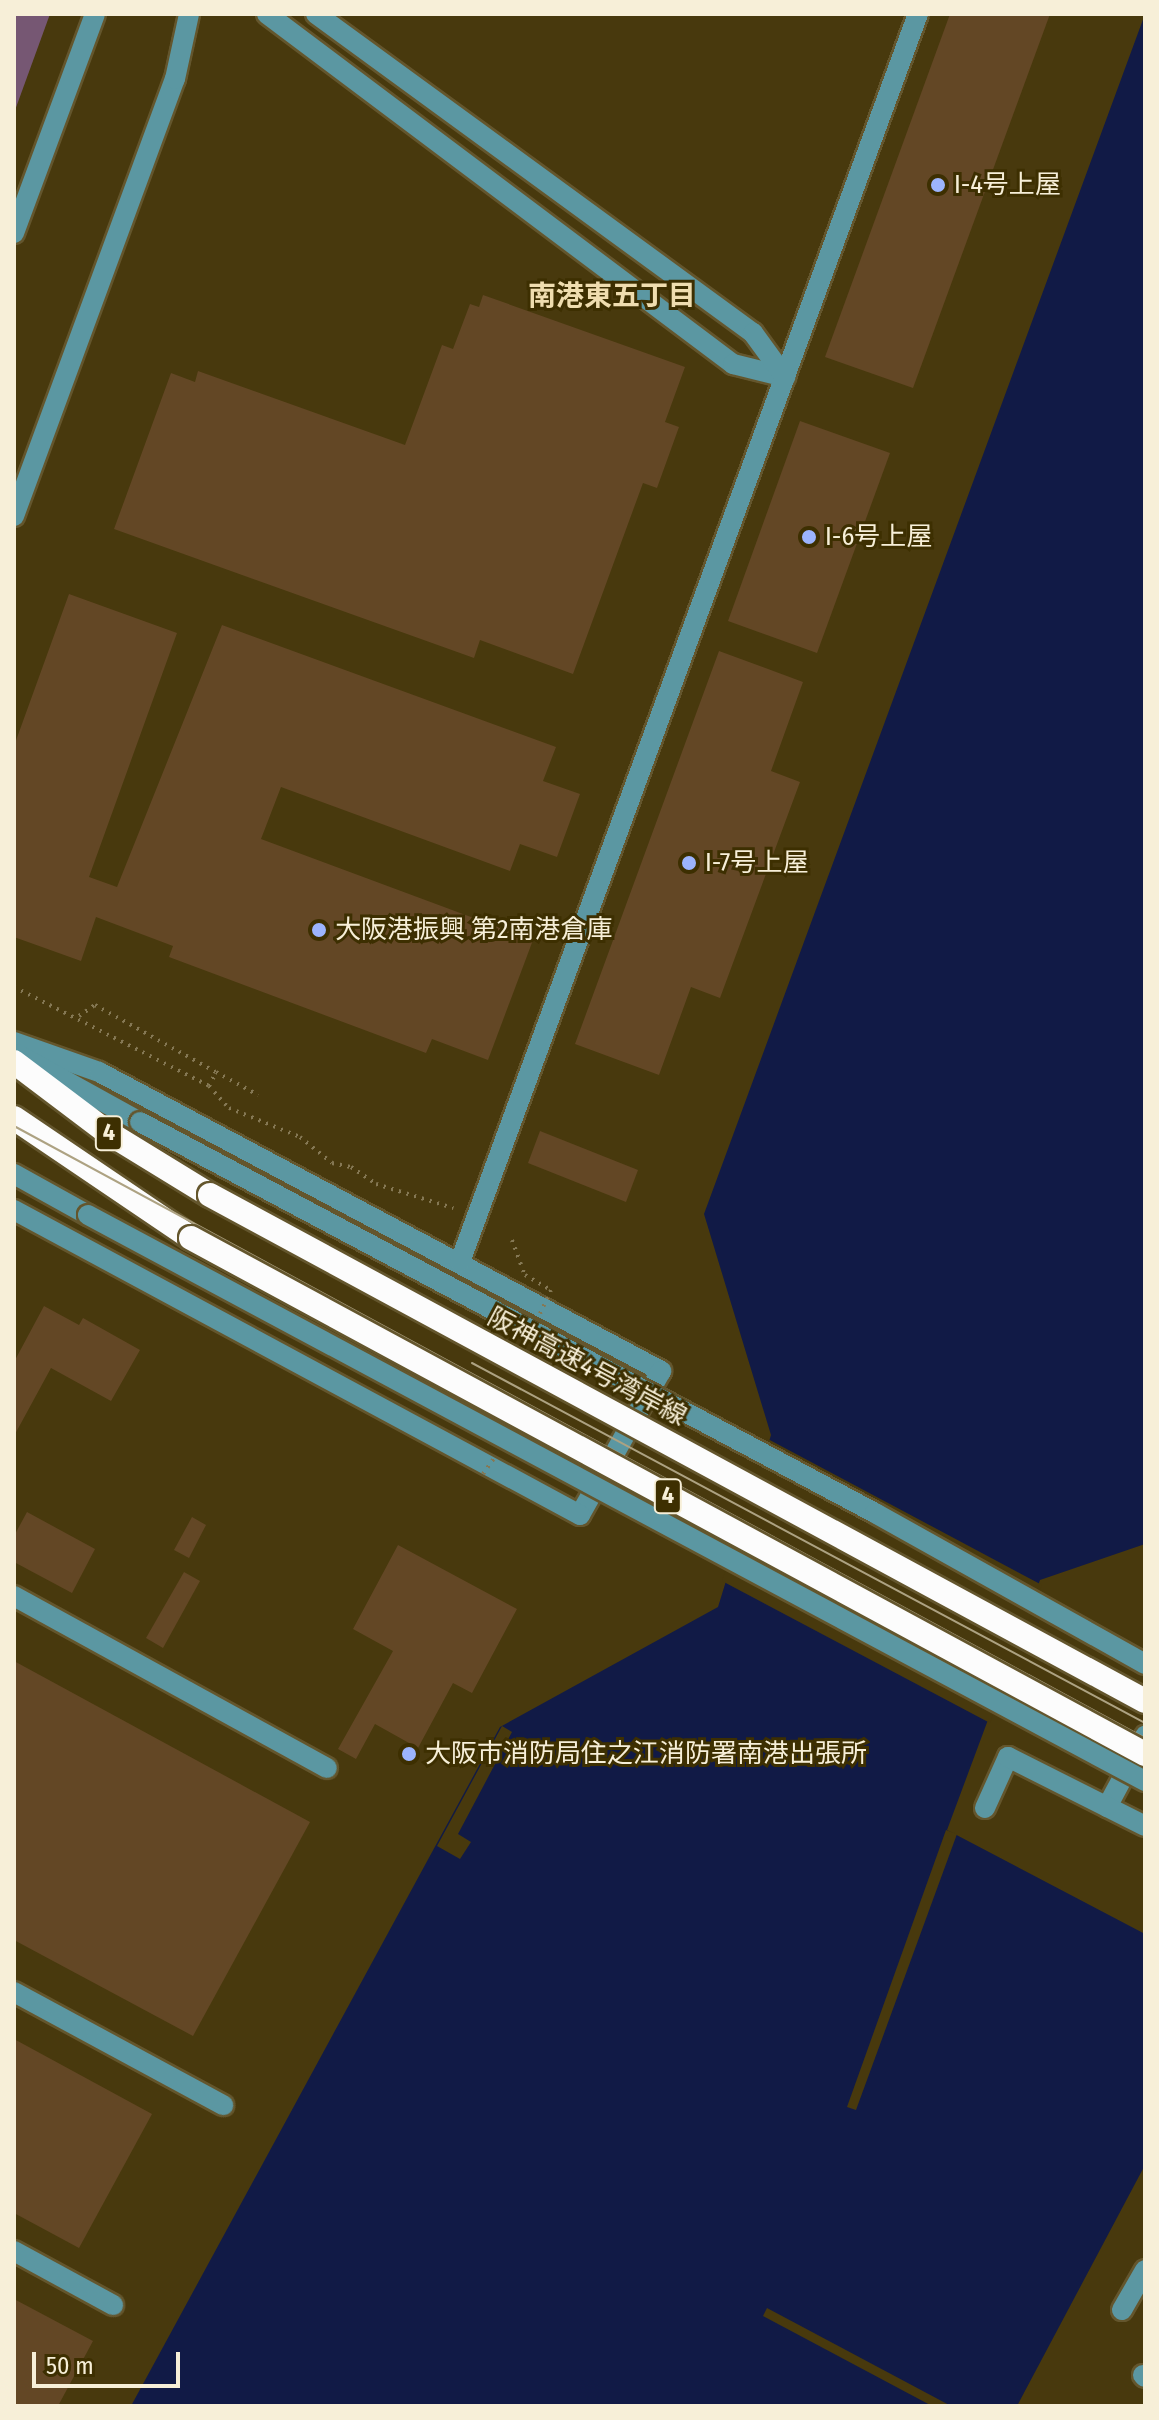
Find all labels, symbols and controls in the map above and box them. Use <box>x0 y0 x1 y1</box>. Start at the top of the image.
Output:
place label: I-4号上屋 <box>954 169 1061 201</box>
marker: I-4号上屋 <box>929 176 947 194</box>
district label: 南港東五丁目 <box>528 279 696 313</box>
place label: I-6号上屋 <box>825 521 932 553</box>
marker: I-6号上屋 <box>800 528 818 546</box>
place label: I-7号上屋 <box>705 847 808 879</box>
marker: I-7号上屋 <box>680 854 698 872</box>
place label: 大阪港振興 第2南港倉庫 <box>335 914 613 946</box>
marker: 大阪港振興 第2南港倉庫 <box>310 921 328 939</box>
road number: 4 <box>93 1113 125 1153</box>
street label: 阪神高速4号湾岸線 <box>482 1301 692 1433</box>
road number: 4 <box>652 1476 684 1516</box>
place label: 大阪市消防局住之江消防署南港出張所 <box>425 1738 867 1770</box>
marker: 大阪市消防局住之江消防署南港出張所 <box>400 1745 418 1763</box>
scale bar <box>36 2336 184 2386</box>
text: 50 m <box>46 2352 94 2380</box>

